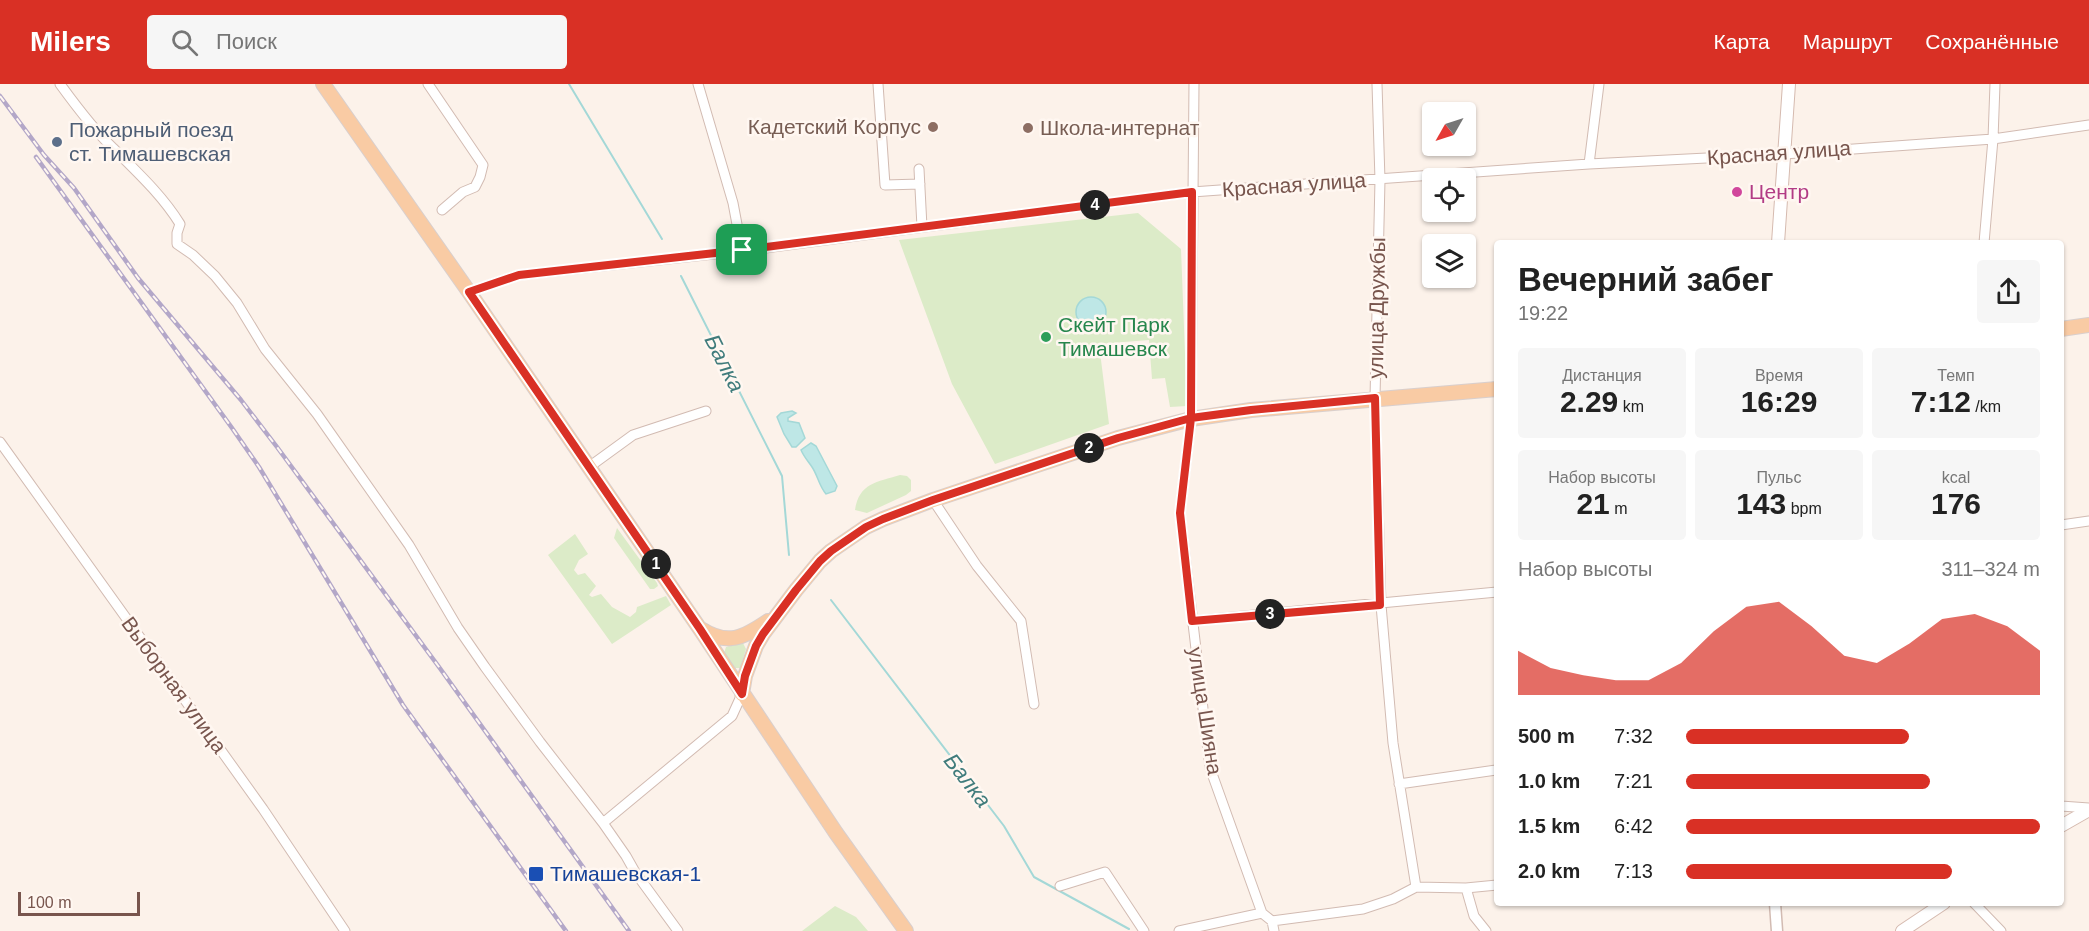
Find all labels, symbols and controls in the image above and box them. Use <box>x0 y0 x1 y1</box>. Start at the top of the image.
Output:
search box <box>147 15 567 69</box>
text: Milers <box>30 26 111 57</box>
icon: search <box>168 26 201 59</box>
text: Поиск <box>216 29 277 54</box>
text: Карта <box>1714 30 1770 53</box>
text: Маршрут <box>1803 30 1892 53</box>
text: Сохранённые <box>1925 30 2059 53</box>
north arrow <box>1422 102 1476 156</box>
map controls <box>1422 102 1476 288</box>
place label: Кадетский Корпус <box>748 115 921 138</box>
place label: Школа-интернат <box>1040 116 1200 139</box>
place label: Пожарный поезд ст. Тимашевская <box>69 118 233 165</box>
marker: Кадетский Корпус <box>926 120 940 134</box>
marker: Школа-интернат <box>1021 121 1035 135</box>
marker: Пожарный поезд ст. Тимашевская <box>50 135 64 149</box>
street label: Красная улица <box>1706 136 1852 169</box>
street label: Красная улица <box>1221 168 1367 201</box>
button: locate <box>1422 168 1476 222</box>
place label: Центр <box>1749 180 1809 203</box>
marker: Центр <box>1730 185 1744 199</box>
pin: 4 <box>1080 190 1110 220</box>
text: 4 <box>1091 196 1099 213</box>
pin <box>716 224 767 275</box>
icon: arrive <box>725 233 758 266</box>
button: layers <box>1422 234 1476 288</box>
street label: улица Дружбы <box>1364 237 1389 379</box>
button: share <box>1977 260 2040 323</box>
text: Вечерний забег <box>1518 261 1774 298</box>
text: 19:22 <box>1518 302 1568 324</box>
place label: Скейт Парк Тимашевск <box>1058 313 1170 360</box>
water label: Балка <box>699 330 750 396</box>
marker: Скейт Парк Тимашевск <box>1039 330 1053 344</box>
text: Дистанция <box>1562 367 1642 384</box>
text: Время <box>1755 367 1803 384</box>
text: Темп <box>1937 367 1975 384</box>
text: 2.29 <box>1560 385 1618 418</box>
text: 16:29 <box>1741 385 1817 418</box>
text: 7:12 <box>1911 385 1971 418</box>
text: km <box>1618 398 1644 415</box>
text: /km <box>1971 398 2001 415</box>
pin: 2 <box>1074 433 1104 463</box>
text: 2 <box>1085 439 1093 456</box>
text: Набор высоты <box>1548 469 1656 486</box>
text: Пульс <box>1757 469 1801 486</box>
text: kcal <box>1942 469 1970 486</box>
text: 21 <box>1576 487 1610 520</box>
text: 143 <box>1736 487 1786 520</box>
text: 176 <box>1931 487 1981 520</box>
text: m <box>1610 500 1628 517</box>
text: bpm <box>1786 500 1822 517</box>
pin: 1 <box>641 549 671 579</box>
text: 1 <box>652 555 660 572</box>
text: Набор высоты <box>1518 558 1652 580</box>
text: 311–324 m <box>1941 558 2040 580</box>
pin: 3 <box>1255 599 1285 629</box>
text: 3 <box>1266 605 1274 622</box>
street label: Выборная улица <box>117 612 232 758</box>
street label: улица Шияна <box>1184 645 1227 777</box>
text: 500 m <box>1518 725 1575 747</box>
text: 7:32 <box>1614 725 1653 747</box>
water label: Балка <box>939 748 996 812</box>
text: 1.0 km <box>1518 770 1580 792</box>
text: 7:21 <box>1614 770 1653 792</box>
text: 1.5 km <box>1518 815 1580 837</box>
text: 6:42 <box>1614 815 1653 837</box>
text: 2.0 km <box>1518 860 1580 882</box>
text: 7:13 <box>1614 860 1653 882</box>
place label: Тимашевская-1 <box>550 862 701 885</box>
marker: Тимашевская-1 <box>527 865 545 883</box>
scale bar <box>18 889 140 916</box>
text: 100 m <box>27 894 71 911</box>

